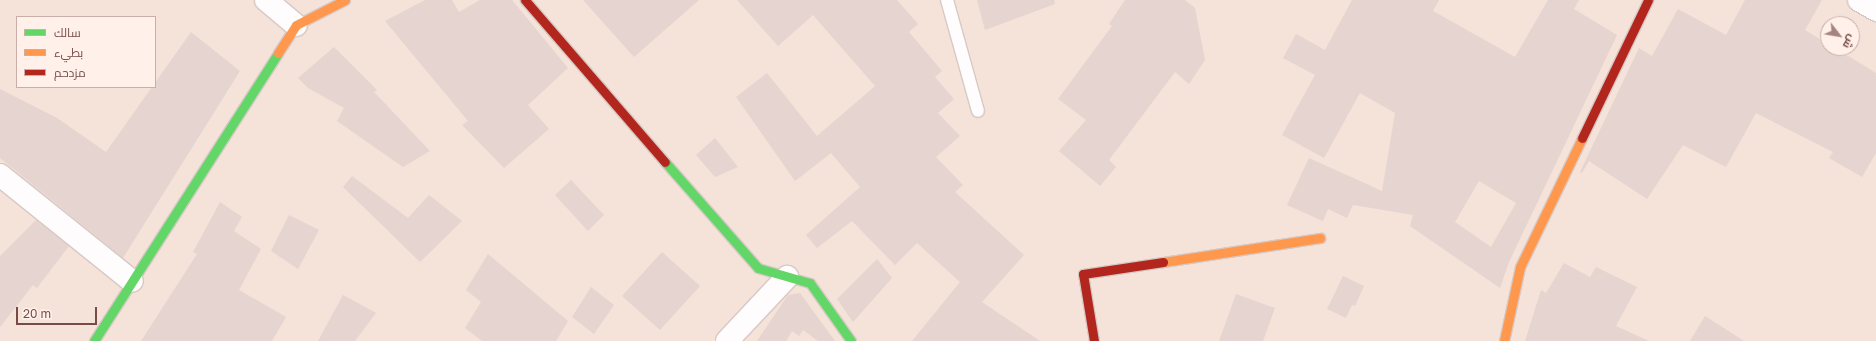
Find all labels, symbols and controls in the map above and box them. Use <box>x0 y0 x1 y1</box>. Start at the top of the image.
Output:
legend <box>16 16 156 88</box>
north arrow <box>1820 16 1860 56</box>
text: سالك <box>54 25 81 40</box>
text: ش <box>1841 33 1859 51</box>
text: بطيء <box>54 45 83 60</box>
text: مزدحم <box>54 65 86 80</box>
scale bar <box>18 299 99 325</box>
text: 20 m <box>23 306 51 321</box>

